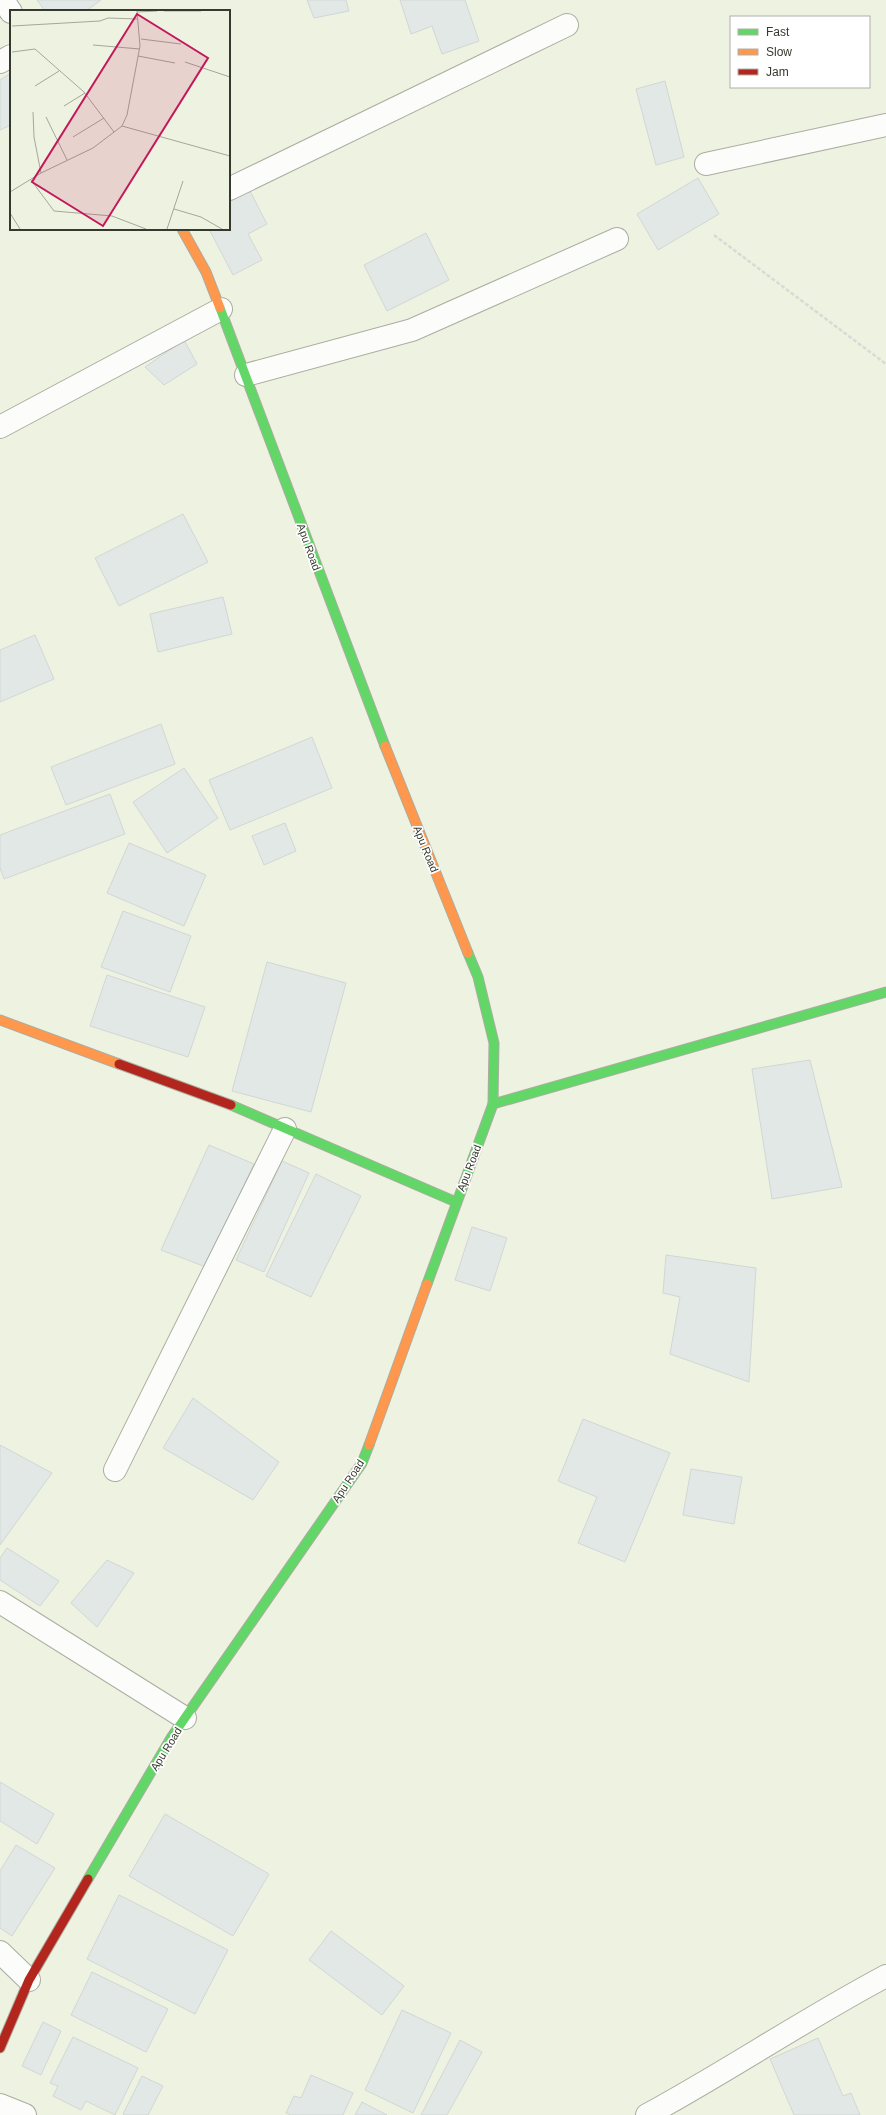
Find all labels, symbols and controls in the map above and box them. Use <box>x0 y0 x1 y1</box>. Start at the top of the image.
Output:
inset map <box>10 10 230 230</box>
legend <box>730 16 870 88</box>
text: Fast <box>766 25 790 39</box>
text: Slow <box>766 45 792 59</box>
text: Jam <box>766 65 789 79</box>
street label: Apu Road <box>295 522 323 572</box>
street label: Apu Road <box>411 824 441 874</box>
street label: Apu Road <box>455 1143 483 1193</box>
street label: Apu Road <box>330 1457 366 1505</box>
street label: Apu Road <box>148 1725 184 1773</box>

